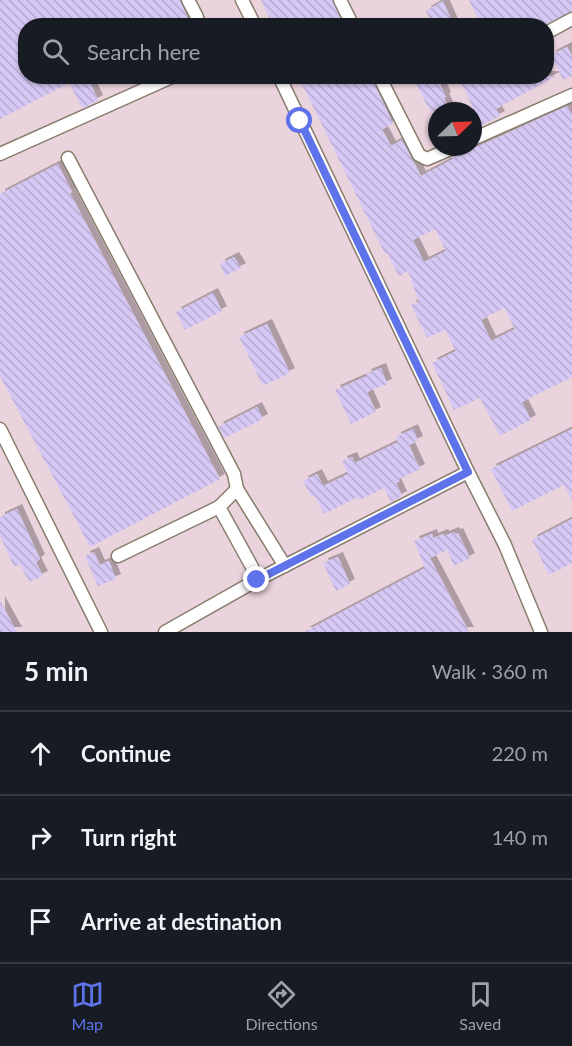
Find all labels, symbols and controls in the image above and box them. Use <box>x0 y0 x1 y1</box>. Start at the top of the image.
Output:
search box <box>18 18 554 84</box>
icon: search <box>39 35 72 68</box>
text: Search here <box>87 38 200 65</box>
north arrow <box>428 102 482 156</box>
route start <box>286 107 312 133</box>
route end <box>243 566 269 592</box>
text: 5 min <box>24 655 88 687</box>
text: Walk · 360 m <box>432 659 548 683</box>
icon: ahead <box>24 737 57 770</box>
text: Continue <box>81 740 171 767</box>
text: 220 m <box>492 741 548 765</box>
icon: right <box>24 821 57 854</box>
text: Turn right <box>81 824 176 851</box>
text: 140 m <box>492 825 548 849</box>
icon: arrive <box>24 905 57 938</box>
text: Arrive at destination <box>81 908 282 935</box>
tab: Map <box>71 978 104 1033</box>
tab: Directions <box>245 978 318 1033</box>
tab: Saved <box>459 978 501 1033</box>

